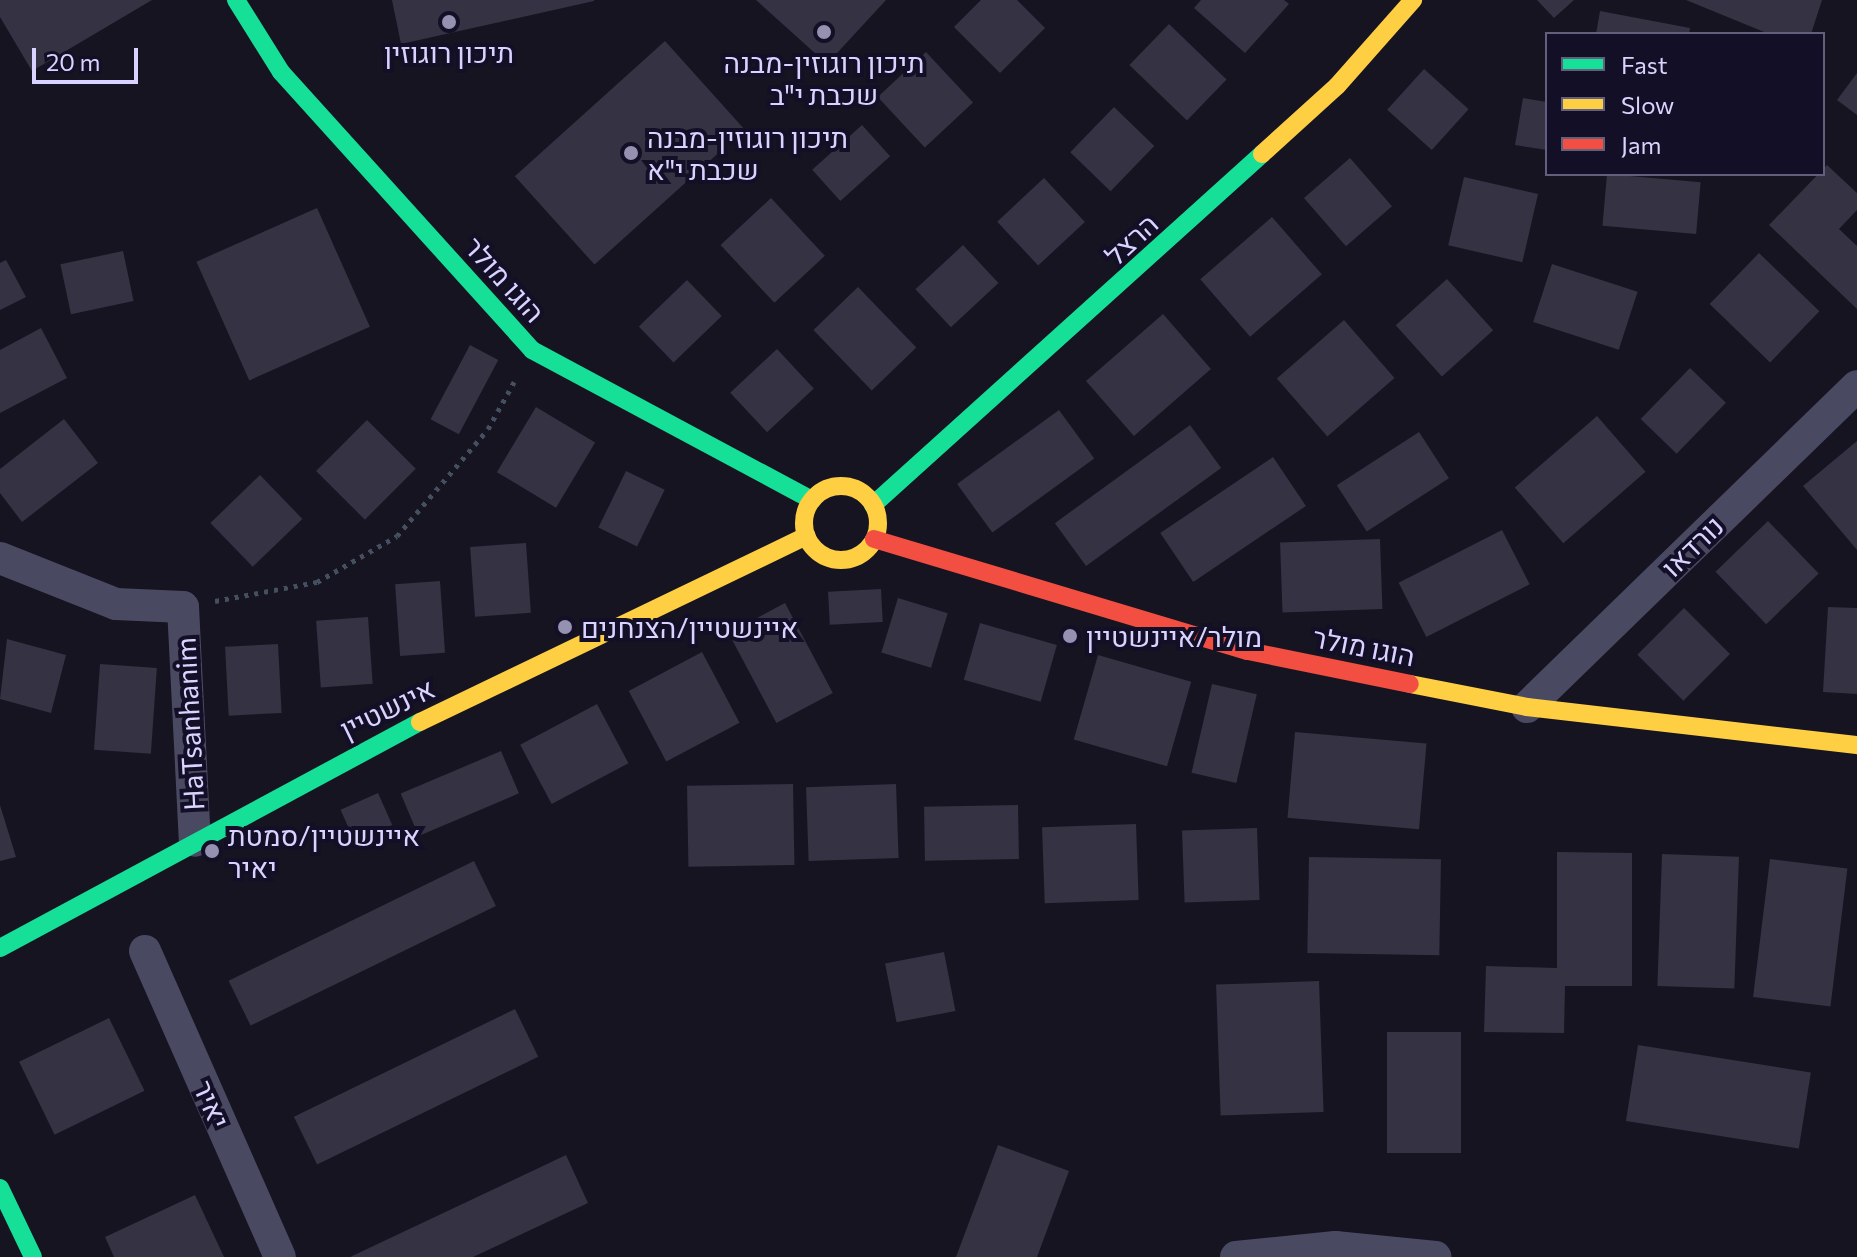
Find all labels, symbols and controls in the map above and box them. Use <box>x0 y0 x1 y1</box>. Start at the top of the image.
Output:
marker: תיכון רוגוזין <box>440 13 458 31</box>
marker: תיכון רוגוזין-מבנה שכבת י"ב <box>815 23 833 41</box>
scale bar <box>36 32 142 82</box>
legend <box>1545 32 1825 176</box>
place label: תיכון רוגוזין <box>384 35 514 69</box>
place label: תיכון רוגוזין-מבנה שכבת י"ב <box>723 45 925 111</box>
text: 20 m <box>46 47 100 76</box>
text: Fast <box>1621 50 1668 79</box>
text: Slow <box>1621 90 1674 119</box>
place label: תיכון רוגוזין-מבנה שכבת י"א <box>647 120 848 186</box>
text: Jam <box>1621 130 1661 159</box>
marker: תיכון רוגוזין-מבנה שכבת י"א <box>622 144 640 162</box>
street label: הרצל <box>1098 206 1164 272</box>
street label: הוגו מולר <box>458 229 552 329</box>
street label: נורדאו <box>1654 509 1730 583</box>
place label: איינשטיין/הצנחנים <box>581 610 798 644</box>
marker: איינשטיין/הצנחנים <box>556 618 574 636</box>
place label: מולר/איינשטיין <box>1086 619 1262 653</box>
street label: הוגו מולר <box>1310 620 1418 672</box>
marker: מולר/איינשטיין <box>1061 627 1079 645</box>
street label: HaTsanhanim <box>168 637 210 811</box>
street label: אינשטיין <box>334 671 440 745</box>
place label: איינשטיין/סמטת יאיר <box>228 818 420 884</box>
marker: איינשטיין/סמטת יאיר <box>203 842 221 860</box>
street label: יאיר <box>187 1075 237 1133</box>

